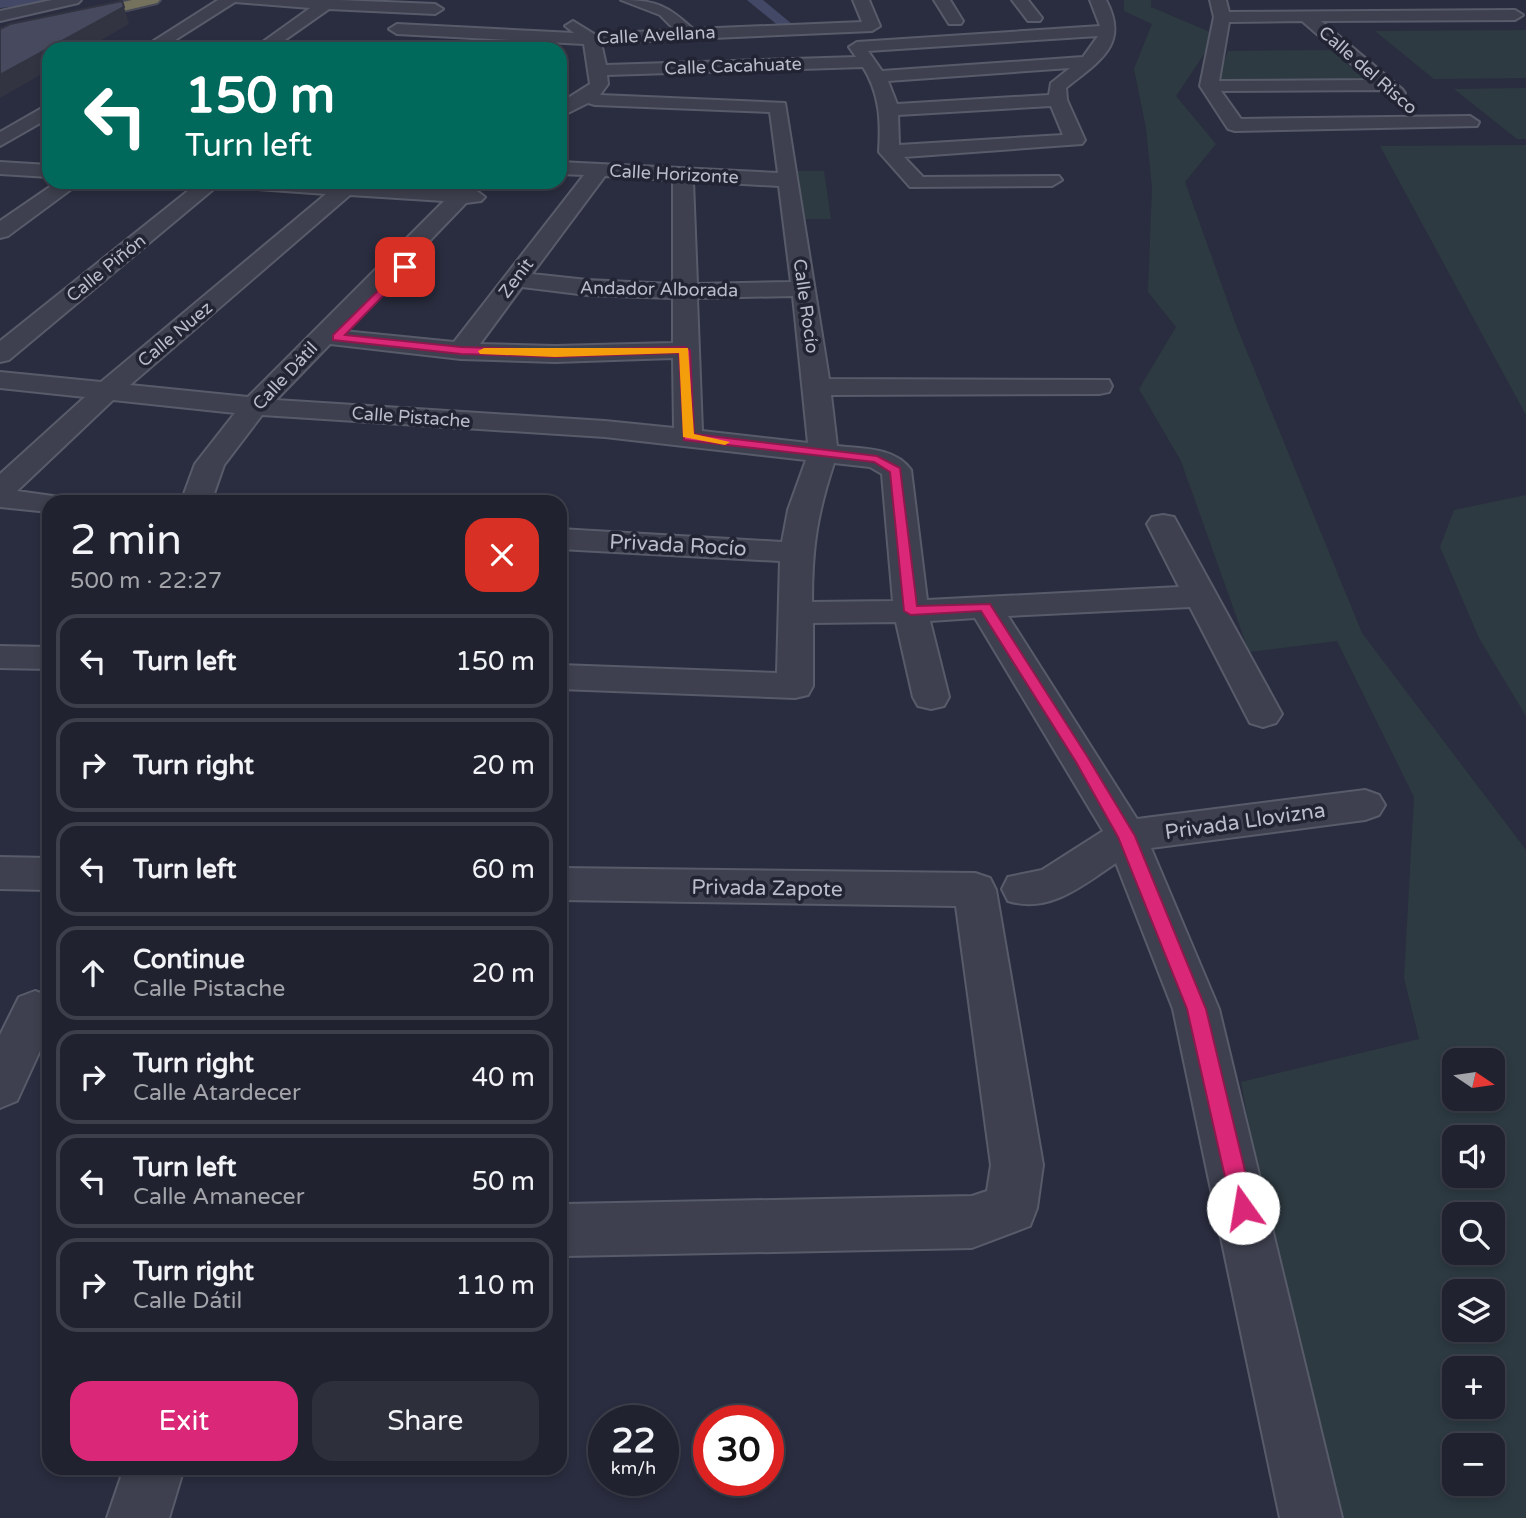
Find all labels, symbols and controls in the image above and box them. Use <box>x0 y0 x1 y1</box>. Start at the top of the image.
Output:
street label: Calle Avellana <box>596 21 716 49</box>
street label: Calle del Risco <box>1314 21 1422 119</box>
street label: Calle Cacahuate <box>664 53 802 79</box>
text: 150 m <box>185 67 335 126</box>
icon: left <box>70 70 161 161</box>
text: Turn left <box>185 127 312 165</box>
street label: Calle Horizonte <box>609 160 739 188</box>
street label: Calle Piñón <box>62 229 150 307</box>
pin <box>375 237 435 297</box>
icon: arrive <box>386 248 424 286</box>
street label: Zenit <box>494 254 538 302</box>
street label: Calle Rocío <box>788 257 824 355</box>
street label: Andador Alborada <box>580 277 738 301</box>
street label: Calle Nuez <box>133 296 217 372</box>
street label: Calle Dátil <box>248 337 322 415</box>
street label: Calle Pistache <box>351 402 471 432</box>
text: 2 min <box>70 515 182 566</box>
button: close <box>465 518 539 592</box>
street label: Privada Rocío <box>609 529 747 562</box>
text: 500 m · 22:27 <box>70 567 222 595</box>
icon: left <box>74 642 112 680</box>
text: Turn left <box>133 646 236 677</box>
text: 150 m <box>455 646 535 677</box>
icon: right <box>74 746 112 784</box>
text: Turn right <box>133 750 254 781</box>
text: 20 m <box>472 750 535 781</box>
street label: Privada Llovizna <box>1163 798 1327 845</box>
icon: left <box>74 850 112 888</box>
text: Turn left <box>133 854 236 885</box>
text: 60 m <box>472 854 535 885</box>
street label: Privada Zapote <box>691 875 843 902</box>
text: Continue <box>133 944 245 975</box>
icon: ahead <box>74 954 112 992</box>
text: 20 m <box>472 958 535 989</box>
text: Calle Pistache <box>133 975 285 1003</box>
text: Turn right <box>133 1048 254 1079</box>
north arrow <box>1442 1048 1505 1111</box>
map controls <box>1442 1048 1505 1496</box>
icon: right <box>74 1058 112 1096</box>
text: 40 m <box>472 1062 535 1093</box>
text: Calle Atardecer <box>133 1079 301 1107</box>
button: sound <box>1442 1125 1505 1188</box>
text: Turn left <box>133 1152 236 1183</box>
icon: left <box>74 1162 112 1200</box>
text: 50 m <box>472 1166 535 1197</box>
position arrow <box>1206 1171 1280 1245</box>
text: Calle Amanecer <box>133 1183 304 1211</box>
button: search <box>1442 1202 1505 1265</box>
text: Turn right <box>133 1256 254 1287</box>
icon: right <box>74 1266 112 1304</box>
text: 110 m <box>455 1270 535 1301</box>
button: layers <box>1442 1279 1505 1342</box>
text: Calle Dátil <box>133 1287 242 1315</box>
button: + <box>1442 1356 1505 1419</box>
button: Exit <box>70 1381 298 1461</box>
button: Share <box>312 1381 539 1461</box>
speed limit sign: 30 <box>693 1405 784 1496</box>
text: 22 <box>612 1420 655 1462</box>
button: − <box>1442 1433 1505 1496</box>
text: km/h <box>611 1457 656 1479</box>

